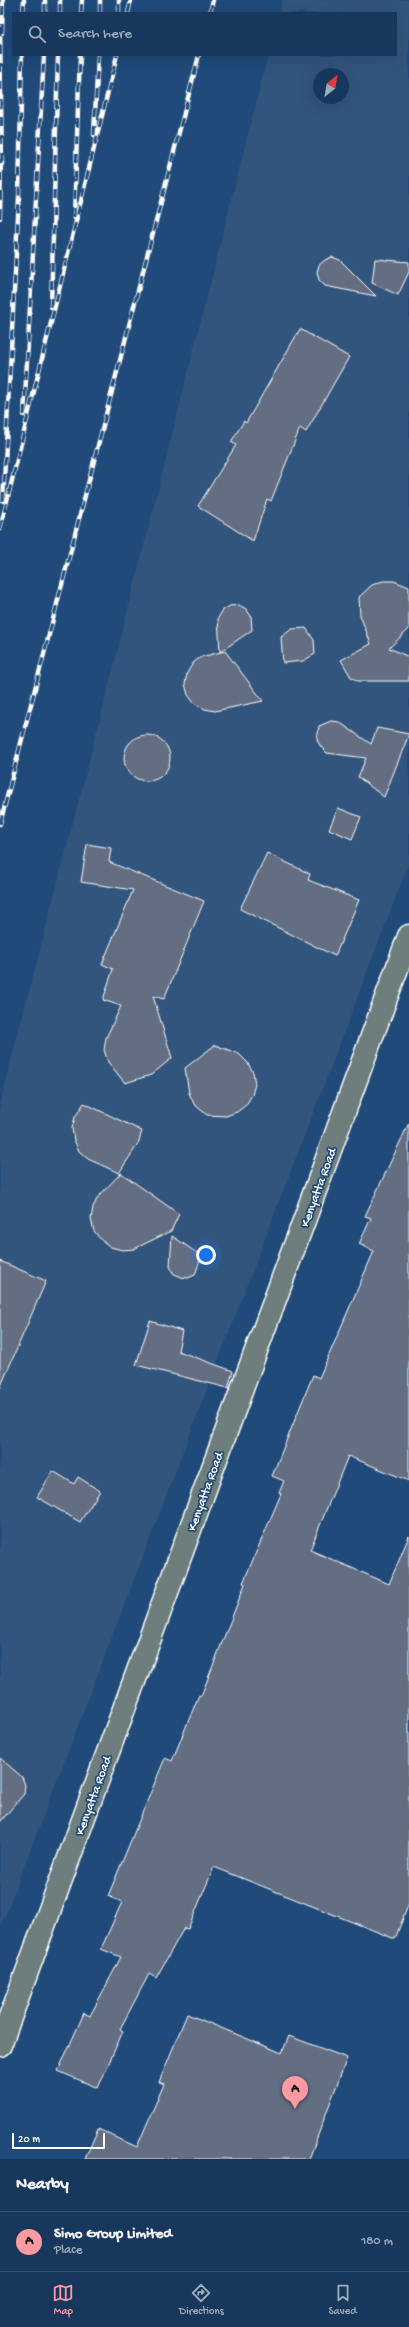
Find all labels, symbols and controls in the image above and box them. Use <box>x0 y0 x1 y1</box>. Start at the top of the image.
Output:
search box <box>12 12 397 56</box>
icon: search <box>26 23 48 45</box>
text: Search here <box>58 25 132 43</box>
north arrow <box>313 68 349 104</box>
street label: Kenyatta Road <box>298 1145 341 1229</box>
your location <box>196 1245 216 1265</box>
street label: Kenyatta Road <box>185 1449 228 1533</box>
street label: Kenyatta Road <box>73 1753 116 1837</box>
pin: A <box>282 2076 308 2109</box>
scale bar <box>12 2131 105 2150</box>
text: 20 m <box>18 2134 40 2146</box>
text: Nearby <box>16 2175 69 2195</box>
text: Simo Group Limited <box>54 2225 172 2243</box>
text: A <box>25 2234 33 2249</box>
text: 180 m <box>361 2234 393 2249</box>
text: Place <box>54 2243 82 2258</box>
tab: Map <box>52 2282 74 2318</box>
tab: Directions <box>179 2282 224 2318</box>
tab: Saved <box>328 2282 357 2318</box>

